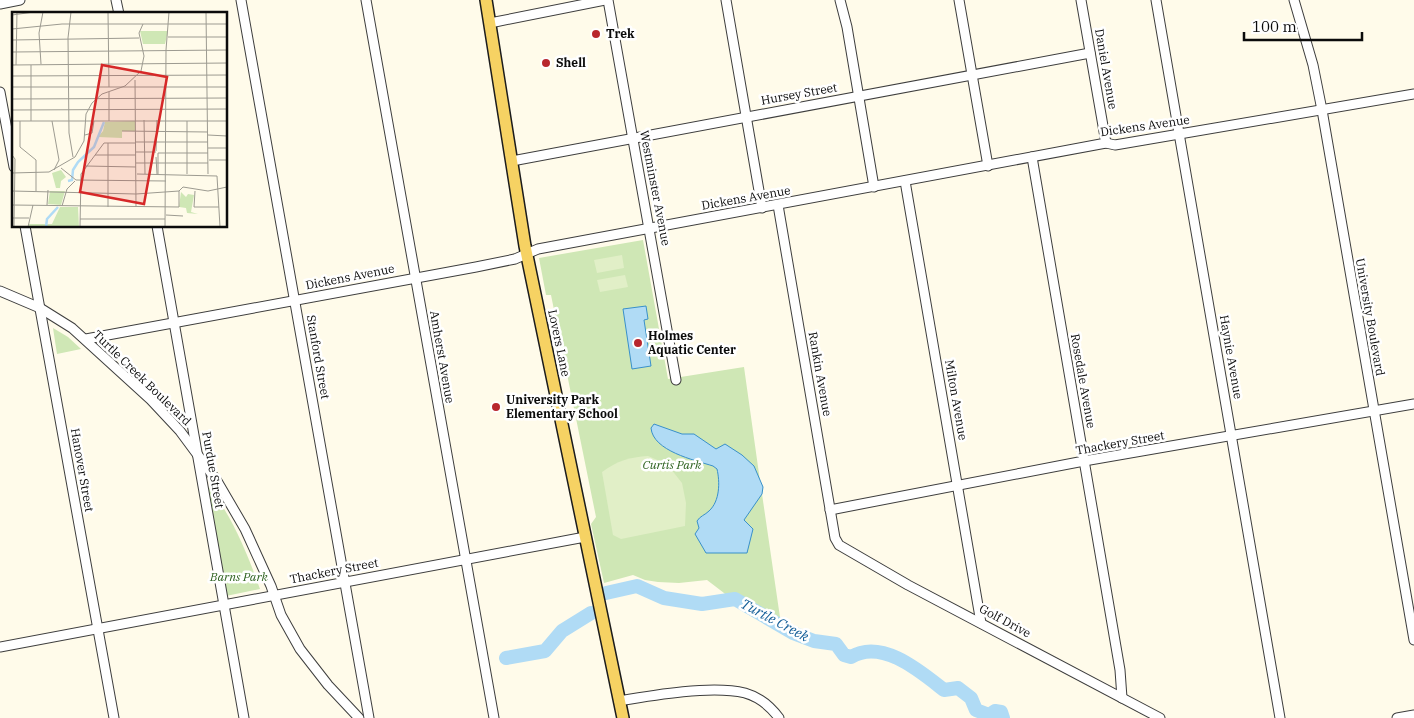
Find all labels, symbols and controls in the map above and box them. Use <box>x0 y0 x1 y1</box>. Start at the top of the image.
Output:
scale bar <box>1244 10 1362 42</box>
inset map <box>12 12 228 228</box>
text: 100 m <box>1252 17 1297 36</box>
place label: Trek <box>606 26 635 41</box>
street label: Daniel Avenue <box>1092 27 1121 110</box>
marker: Trek <box>590 28 602 40</box>
place label: Shell <box>556 55 586 70</box>
marker: Shell <box>540 57 552 69</box>
street label: Hursey Street <box>760 79 838 108</box>
street label: Dickens Avenue <box>1099 112 1191 139</box>
street label: Westminster Avenue <box>637 129 674 247</box>
street label: Dickens Avenue <box>700 182 792 213</box>
street label: University Boulevard <box>1353 257 1388 377</box>
street label: Dickens Avenue <box>304 261 396 292</box>
street label: Lovers Lane <box>545 308 574 378</box>
street label: Amherst Avenue <box>427 309 458 404</box>
street label: Stanford Street <box>304 314 333 400</box>
street label: Haynie Avenue <box>1217 314 1246 400</box>
street label: Turtle Creek Boulevard <box>90 327 195 428</box>
place label: Holmes Aquatic Center <box>648 328 736 357</box>
street label: Rankin Avenue <box>806 330 835 417</box>
street label: Rosedale Avenue <box>1068 332 1099 429</box>
marker: Holmes Aquatic Center <box>632 337 644 349</box>
street label: Milton Avenue <box>942 358 971 441</box>
place label: University Park Elementary School <box>506 392 618 421</box>
marker: University Park Elementary School <box>490 401 502 413</box>
street label: Hanover Street <box>68 427 97 513</box>
street label: Thackery Street <box>1074 427 1165 458</box>
street label: Purdue Street <box>199 430 228 510</box>
park label: Curtis Park <box>643 457 702 472</box>
street label: Thackery Street <box>288 555 379 586</box>
park label: Barns Park <box>209 569 269 584</box>
water label: Turtle Creek <box>738 595 813 646</box>
street label: Golf Drive <box>977 601 1034 640</box>

